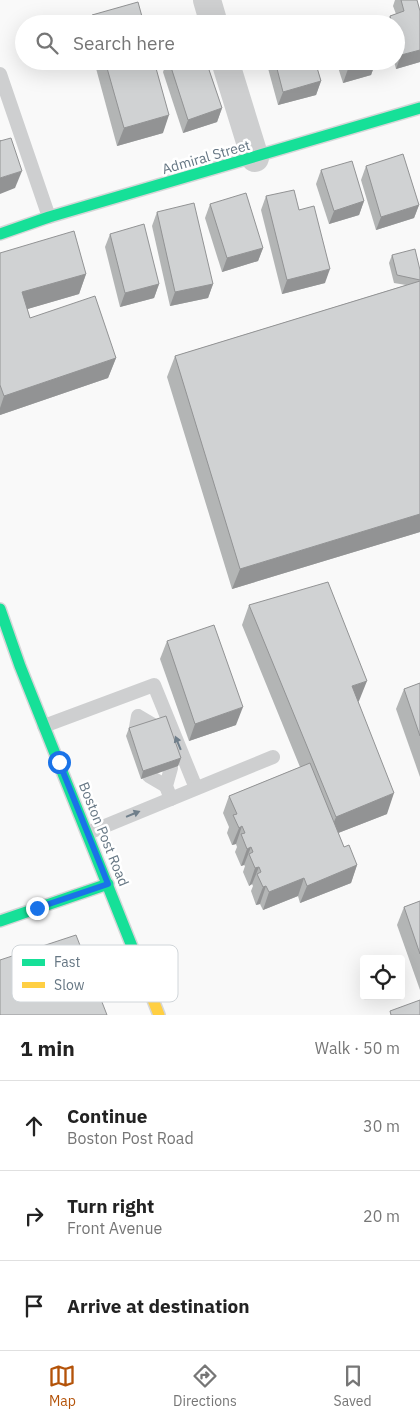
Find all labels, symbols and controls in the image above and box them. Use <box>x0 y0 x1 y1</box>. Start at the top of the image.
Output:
search box <box>15 15 405 70</box>
icon: search <box>33 29 61 57</box>
text: Search here <box>73 31 175 55</box>
street label: Admiral Street <box>160 136 252 178</box>
one-way arrow <box>173 736 181 750</box>
route start <box>48 751 71 774</box>
street label: Boston Post Road <box>75 779 133 889</box>
one-way arrow <box>126 810 141 818</box>
route end <box>26 897 49 920</box>
legend <box>12 945 178 1002</box>
text: Fast <box>54 953 80 971</box>
map controls <box>360 955 405 1000</box>
button: locate <box>360 955 405 1000</box>
text: Slow <box>54 976 85 994</box>
text: 1 min <box>20 1034 75 1062</box>
text: Walk · 50 m <box>315 1038 400 1058</box>
text: Continue <box>67 1104 147 1128</box>
icon: ahead <box>20 1112 48 1140</box>
text: 30 m <box>363 1116 400 1136</box>
text: Boston Post Road <box>67 1128 194 1148</box>
text: Turn right <box>67 1194 154 1218</box>
icon: right <box>20 1202 48 1230</box>
text: 20 m <box>363 1206 400 1226</box>
text: Front Avenue <box>67 1218 162 1238</box>
icon: arrive <box>20 1292 48 1320</box>
text: Arrive at destination <box>67 1294 250 1318</box>
tab: Map <box>48 1362 76 1410</box>
tab: Directions <box>173 1362 237 1410</box>
tab: Saved <box>334 1362 372 1410</box>

